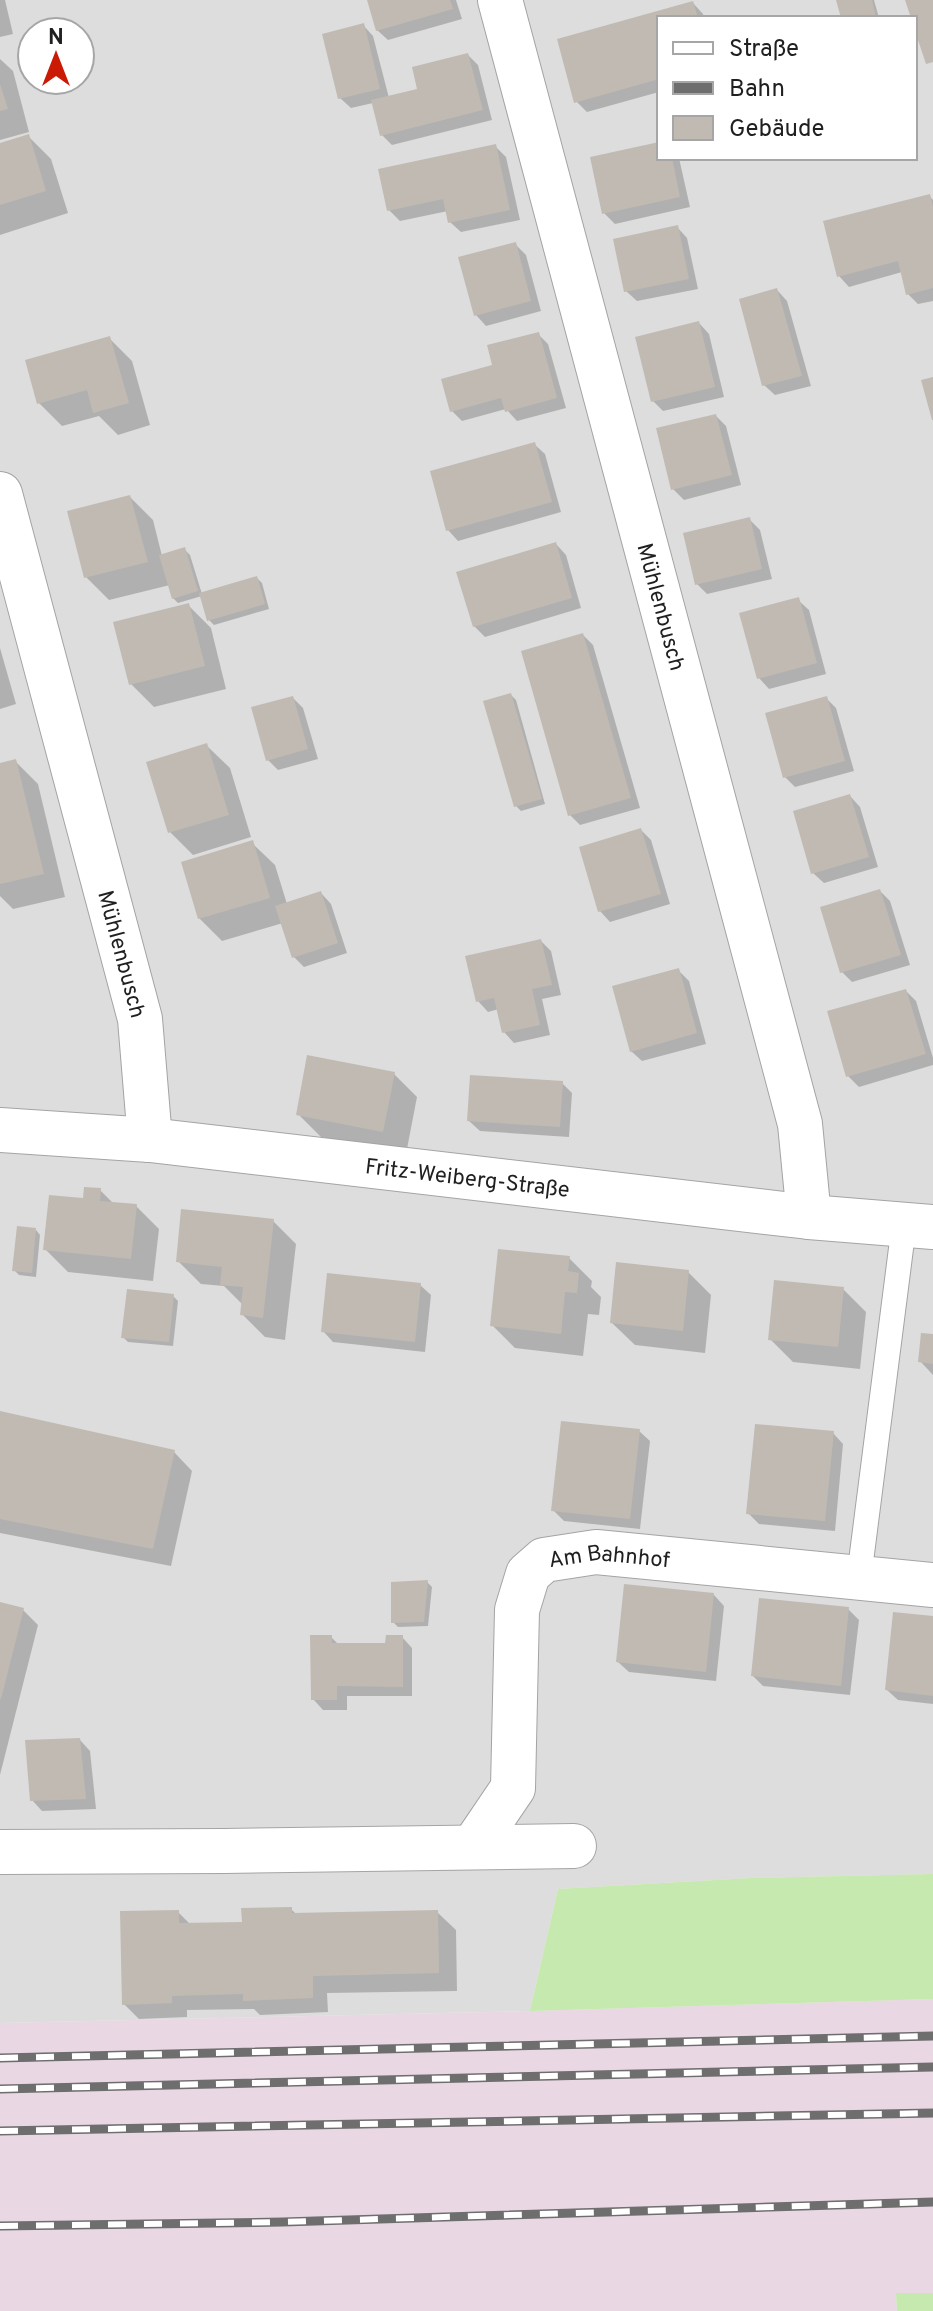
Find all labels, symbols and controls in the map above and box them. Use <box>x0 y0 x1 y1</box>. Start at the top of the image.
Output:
north arrow <box>16 16 96 96</box>
legend <box>657 16 917 160</box>
text: N <box>48 25 64 52</box>
text: Straße <box>729 35 799 65</box>
text: Bahn <box>729 75 785 105</box>
text: Gebäude <box>729 115 824 145</box>
street label: Mühlenbusch <box>630 541 689 674</box>
street label: Mühlenbusch <box>90 888 150 1021</box>
street label: Fritz-Weiberg-Straße <box>364 1154 571 1205</box>
street label: Am Bahnhof <box>547 1540 671 1575</box>

